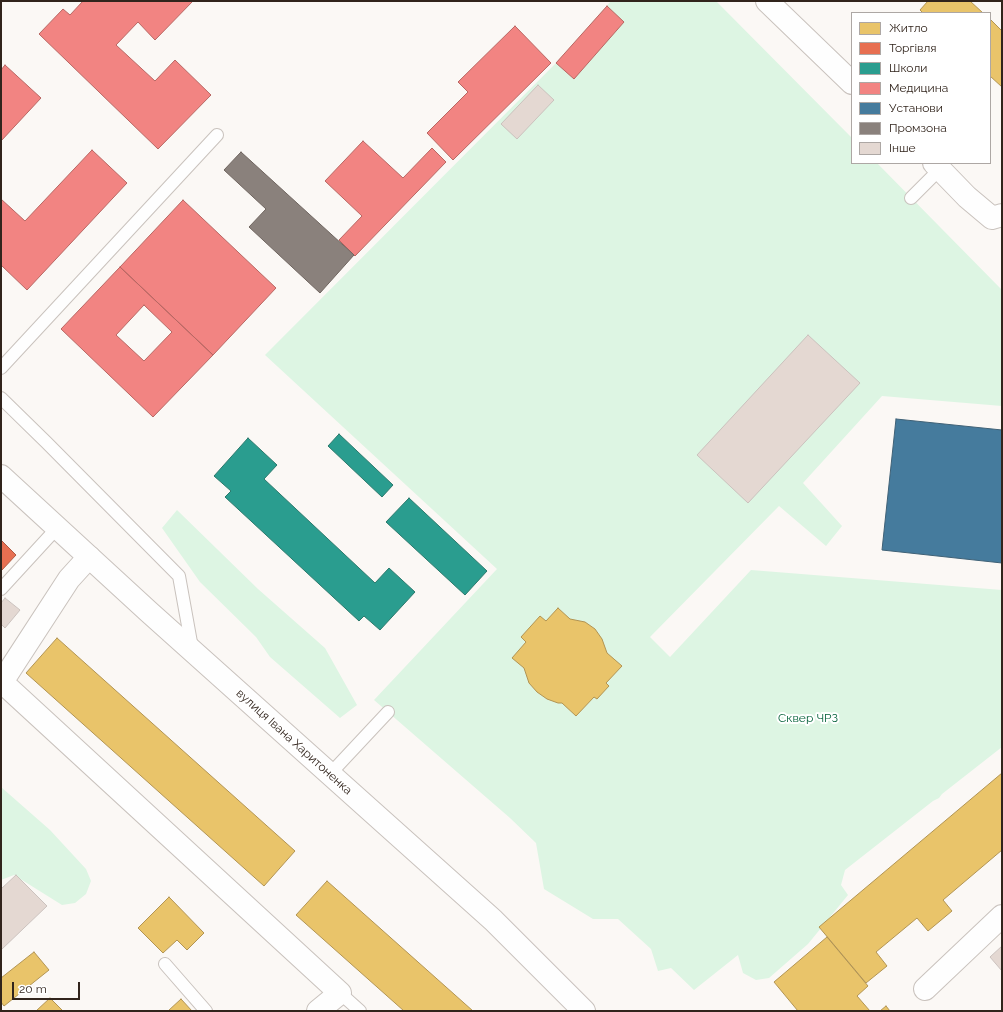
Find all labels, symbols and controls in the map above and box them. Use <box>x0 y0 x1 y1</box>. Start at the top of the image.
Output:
legend <box>851 12 991 164</box>
text: Житло <box>889 21 928 35</box>
text: Торгівля <box>889 41 936 55</box>
text: Школи <box>889 61 927 75</box>
text: Медицина <box>889 81 948 95</box>
text: Установи <box>889 101 943 115</box>
text: Промзона <box>889 121 947 135</box>
text: Інше <box>889 141 916 155</box>
street label: вулиця Івана Харитоненка <box>233 686 355 798</box>
park label: Сквер ЧРЗ <box>778 711 838 725</box>
scale bar <box>14 974 82 1000</box>
text: 20 m <box>19 982 47 996</box>

